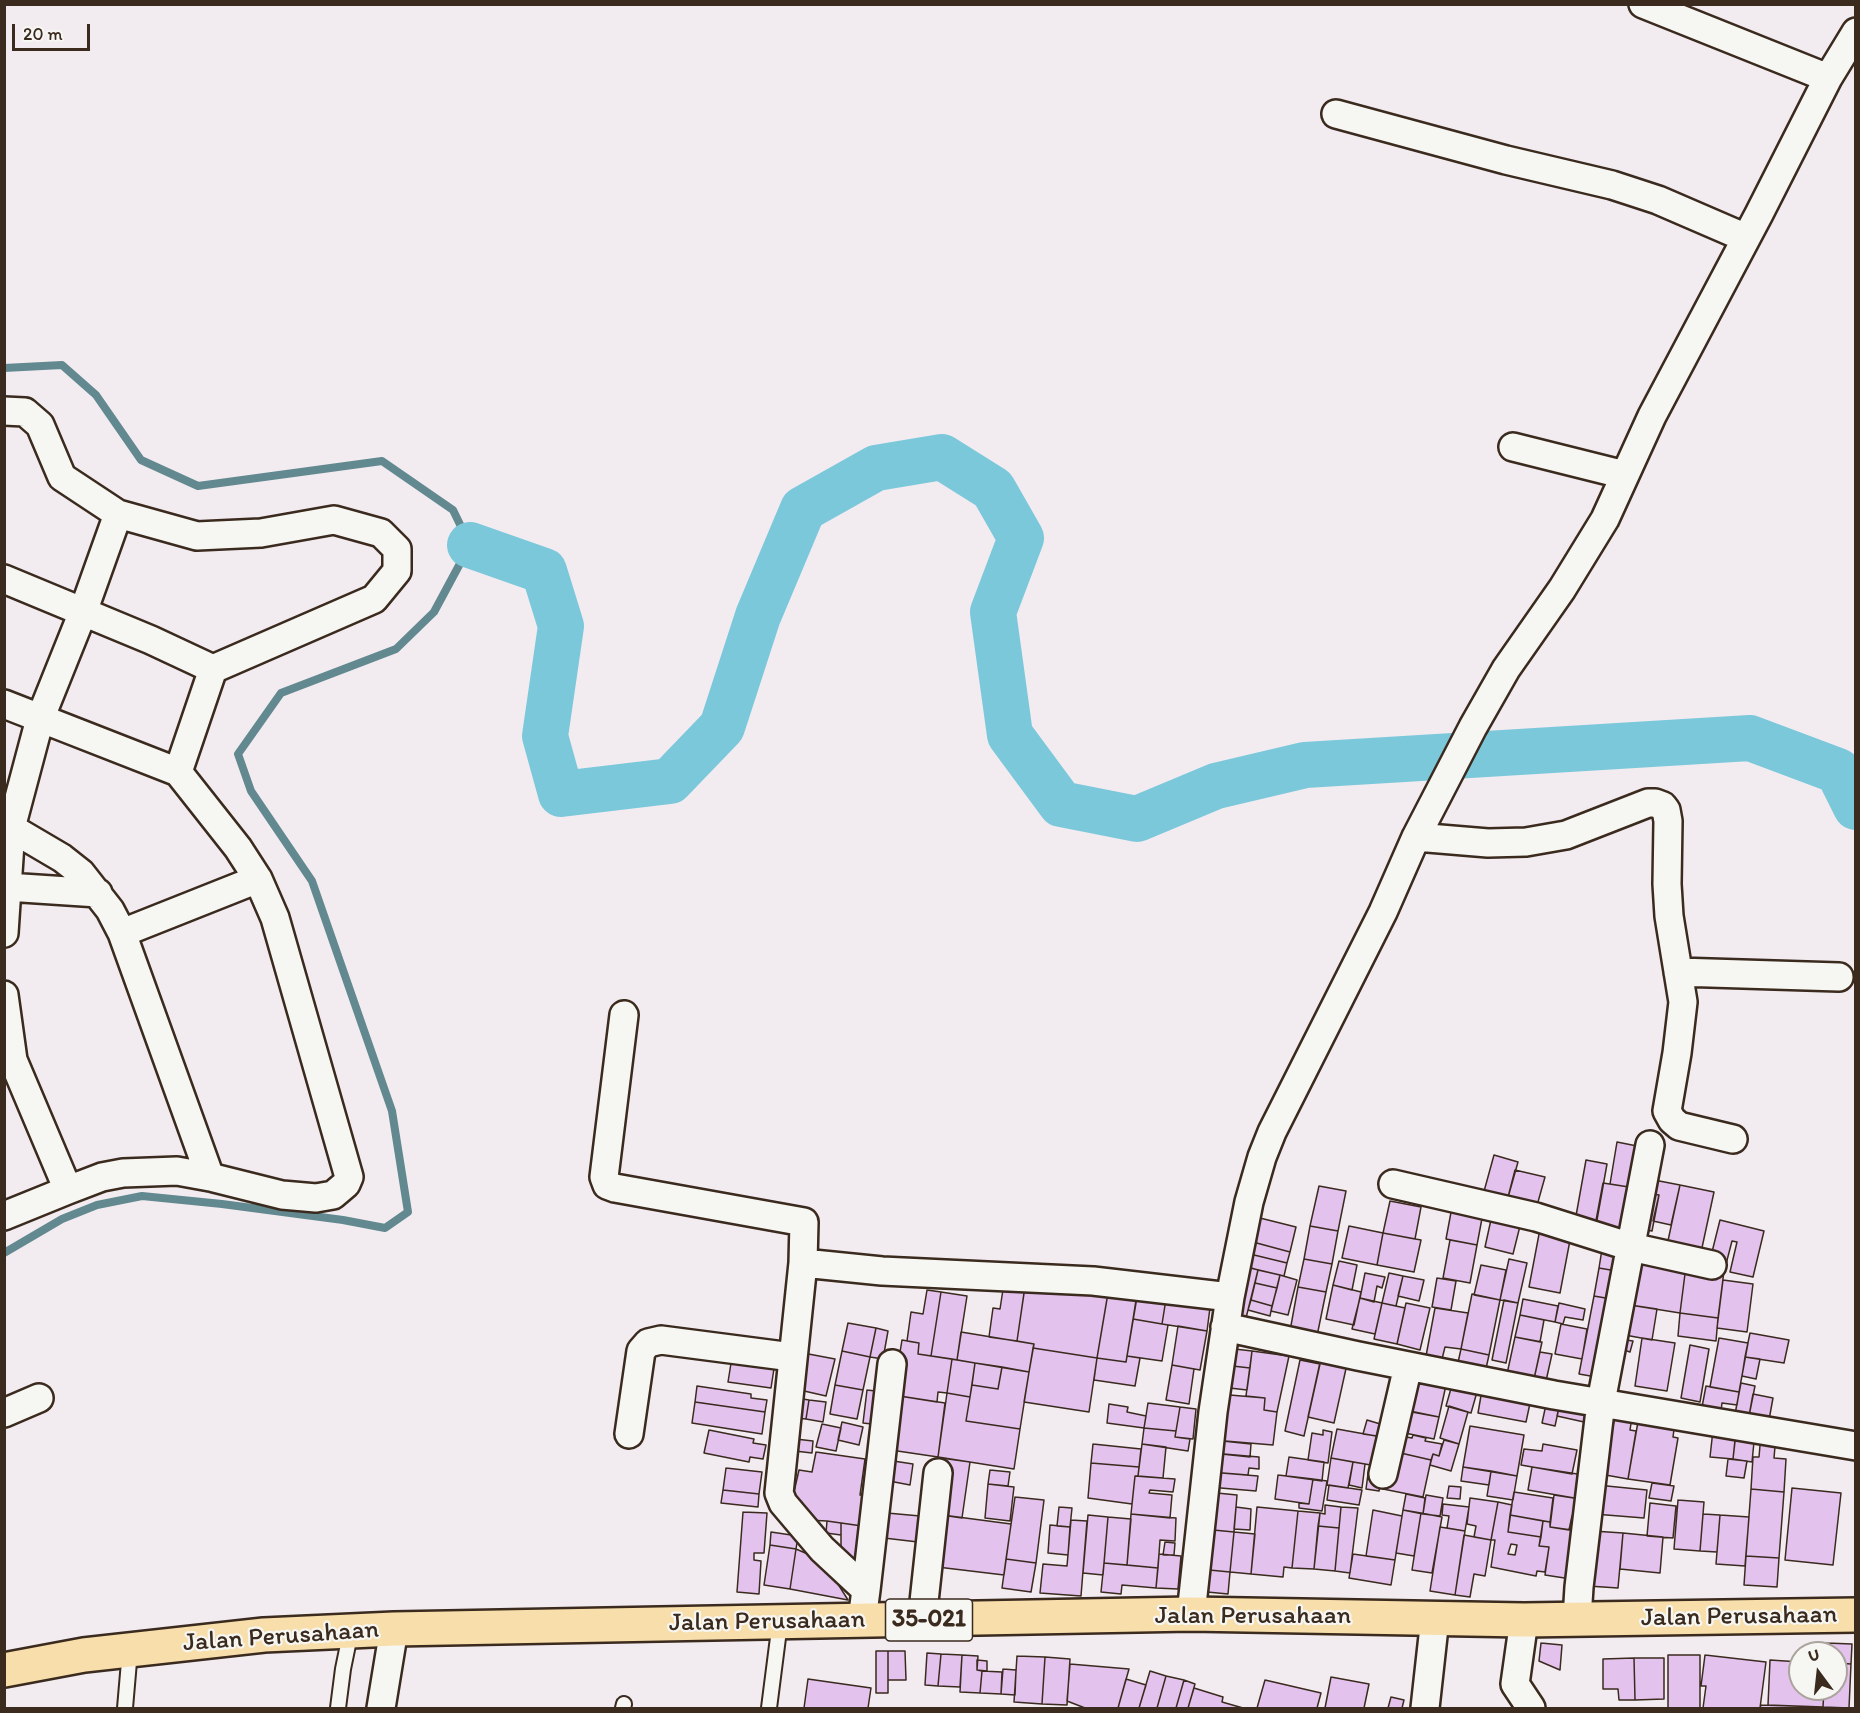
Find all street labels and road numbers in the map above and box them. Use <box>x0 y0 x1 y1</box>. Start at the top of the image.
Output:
road number: 35-021 <box>886 1599 972 1641</box>
street label: Jalan Perusahaan <box>1155 1600 1351 1632</box>
street label: Jalan Perusahaan <box>1641 1600 1837 1634</box>
street label: Jalan Perusahaan <box>669 1605 865 1639</box>
street label: Jalan Perusahaan <box>182 1615 380 1659</box>

